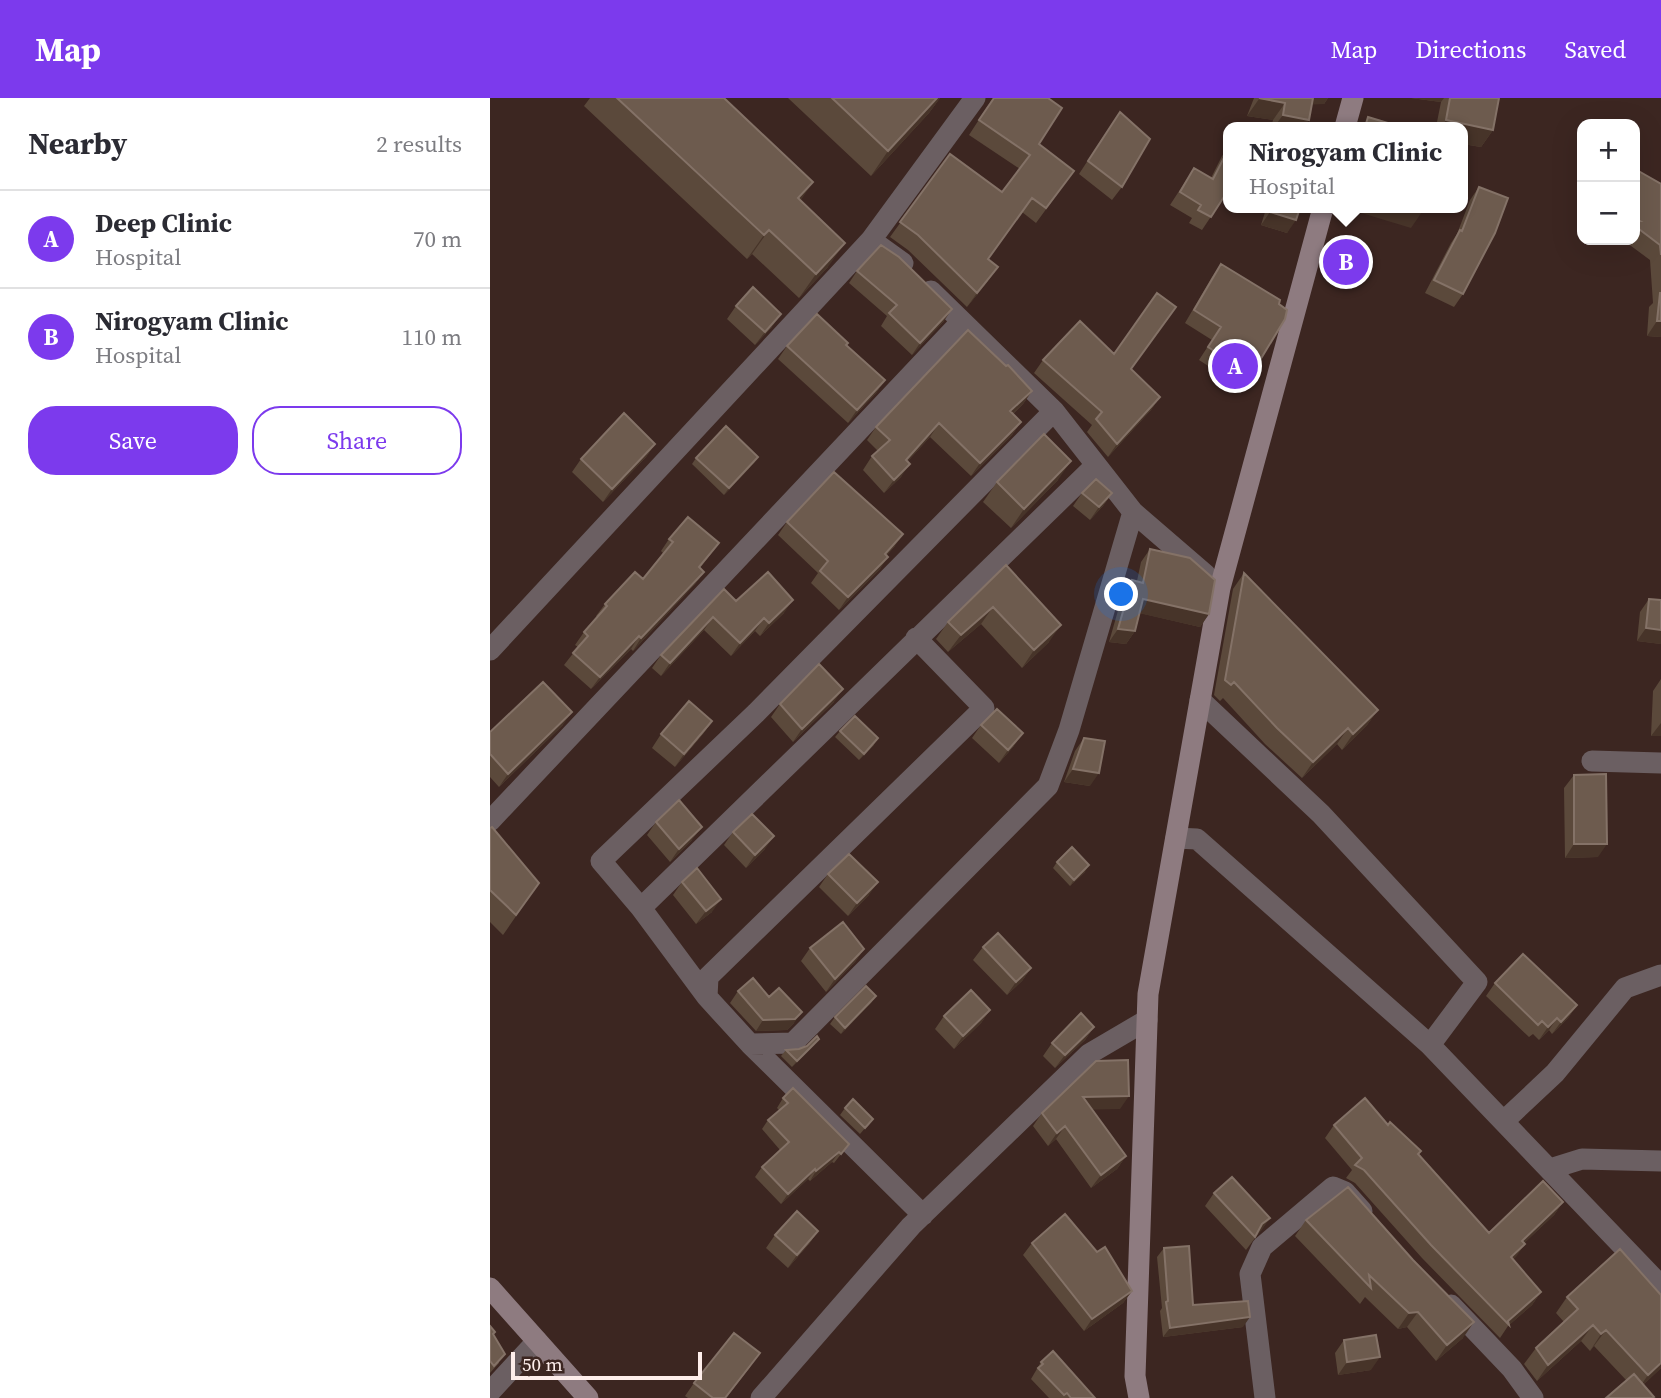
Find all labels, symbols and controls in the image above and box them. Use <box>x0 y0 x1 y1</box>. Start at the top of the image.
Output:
text: Map <box>35 27 101 72</box>
text: Map <box>1330 33 1377 66</box>
text: Directions <box>1415 33 1526 66</box>
text: Saved <box>1564 33 1626 66</box>
map controls <box>1577 119 1640 245</box>
button: + <box>1577 119 1640 182</box>
popup <box>1223 122 1468 213</box>
text: Nearby <box>28 123 127 164</box>
text: 2 results <box>376 128 462 160</box>
text: Nirogyam Clinic <box>1249 134 1442 170</box>
text: Hospital <box>1249 170 1335 202</box>
button: − <box>1577 182 1640 245</box>
text: Deep Clinic <box>95 205 232 241</box>
text: A <box>43 223 59 255</box>
text: 70 m <box>413 223 462 255</box>
pin: B <box>1323 236 1369 288</box>
text: Hospital <box>95 241 181 273</box>
text: Nirogyam Clinic <box>95 303 289 339</box>
text: B <box>44 321 58 353</box>
text: 110 m <box>401 321 462 353</box>
text: Hospital <box>95 339 181 371</box>
pin: A <box>1212 340 1258 392</box>
button: Save <box>28 406 238 475</box>
button: Share <box>252 406 462 475</box>
your location <box>1104 577 1138 611</box>
scale bar <box>511 1349 702 1381</box>
text: 50 m <box>522 1351 563 1377</box>

